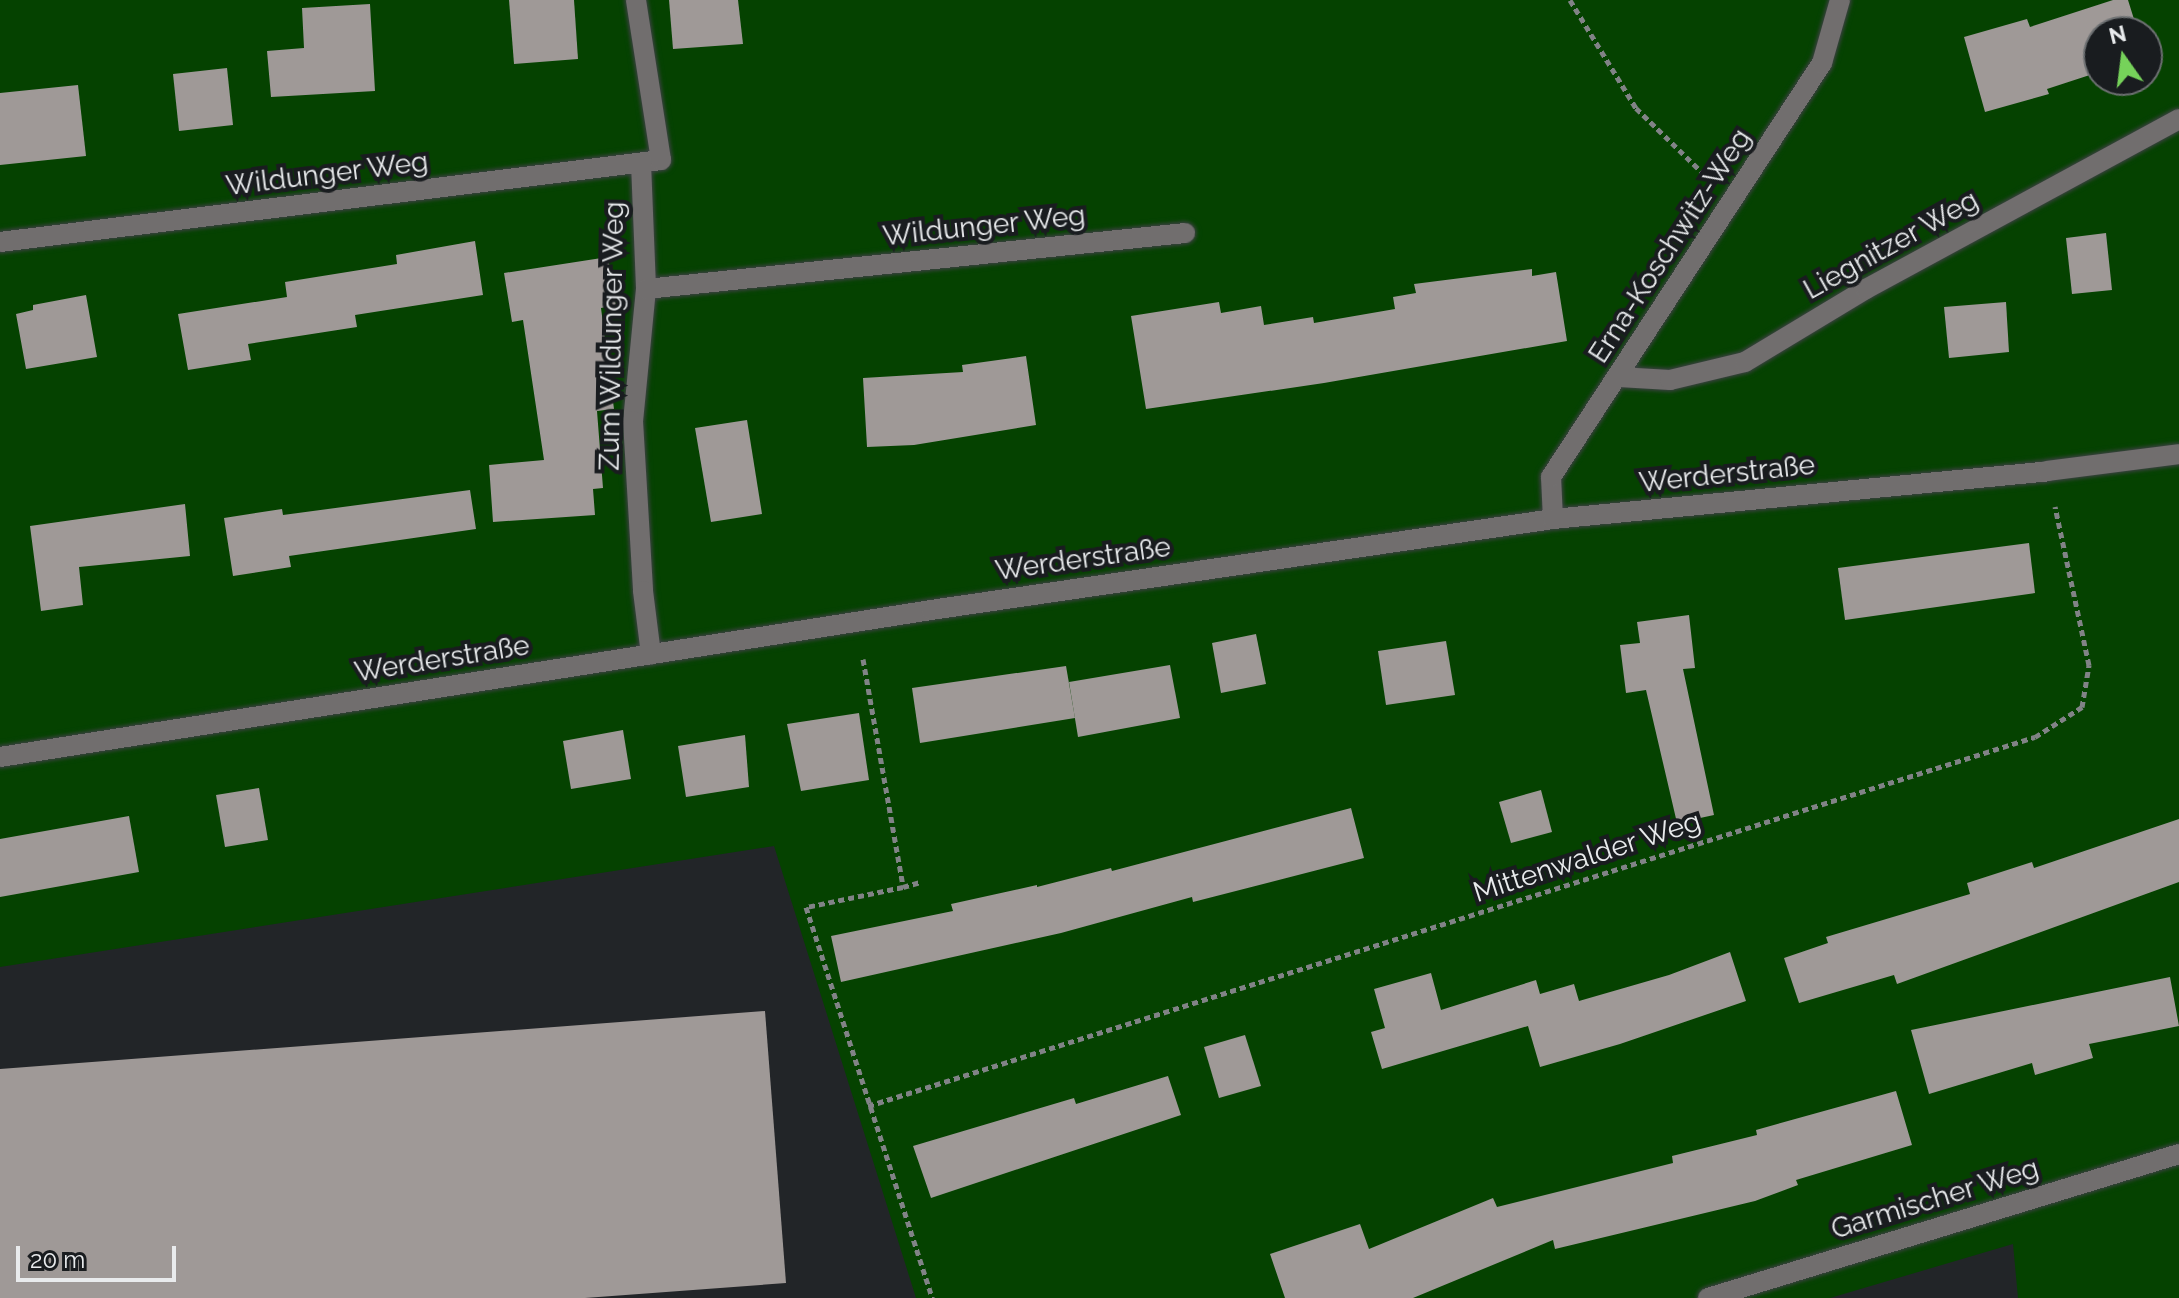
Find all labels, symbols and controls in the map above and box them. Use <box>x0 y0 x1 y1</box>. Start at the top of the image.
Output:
north arrow <box>2083 16 2163 96</box>
text: N <box>2106 20 2129 49</box>
street label: Erna-Koschwitz-Weg <box>1582 123 1758 369</box>
street label: Wildunger Weg <box>223 145 431 203</box>
street label: Liegnitzer Weg <box>1797 183 1985 307</box>
street label: Wildunger Weg <box>880 199 1088 253</box>
street label: Zum Wildunger Weg <box>593 200 631 472</box>
street label: Werderstraße <box>1637 448 1817 500</box>
street label: Werderstraße <box>993 530 1173 588</box>
street label: Werderstraße <box>352 629 532 689</box>
street label: Mittenwalder Weg <box>1468 804 1706 910</box>
street label: Garmischer Weg <box>1826 1151 2044 1247</box>
scale bar <box>20 1230 180 1280</box>
text: 20 m <box>30 1245 85 1274</box>

